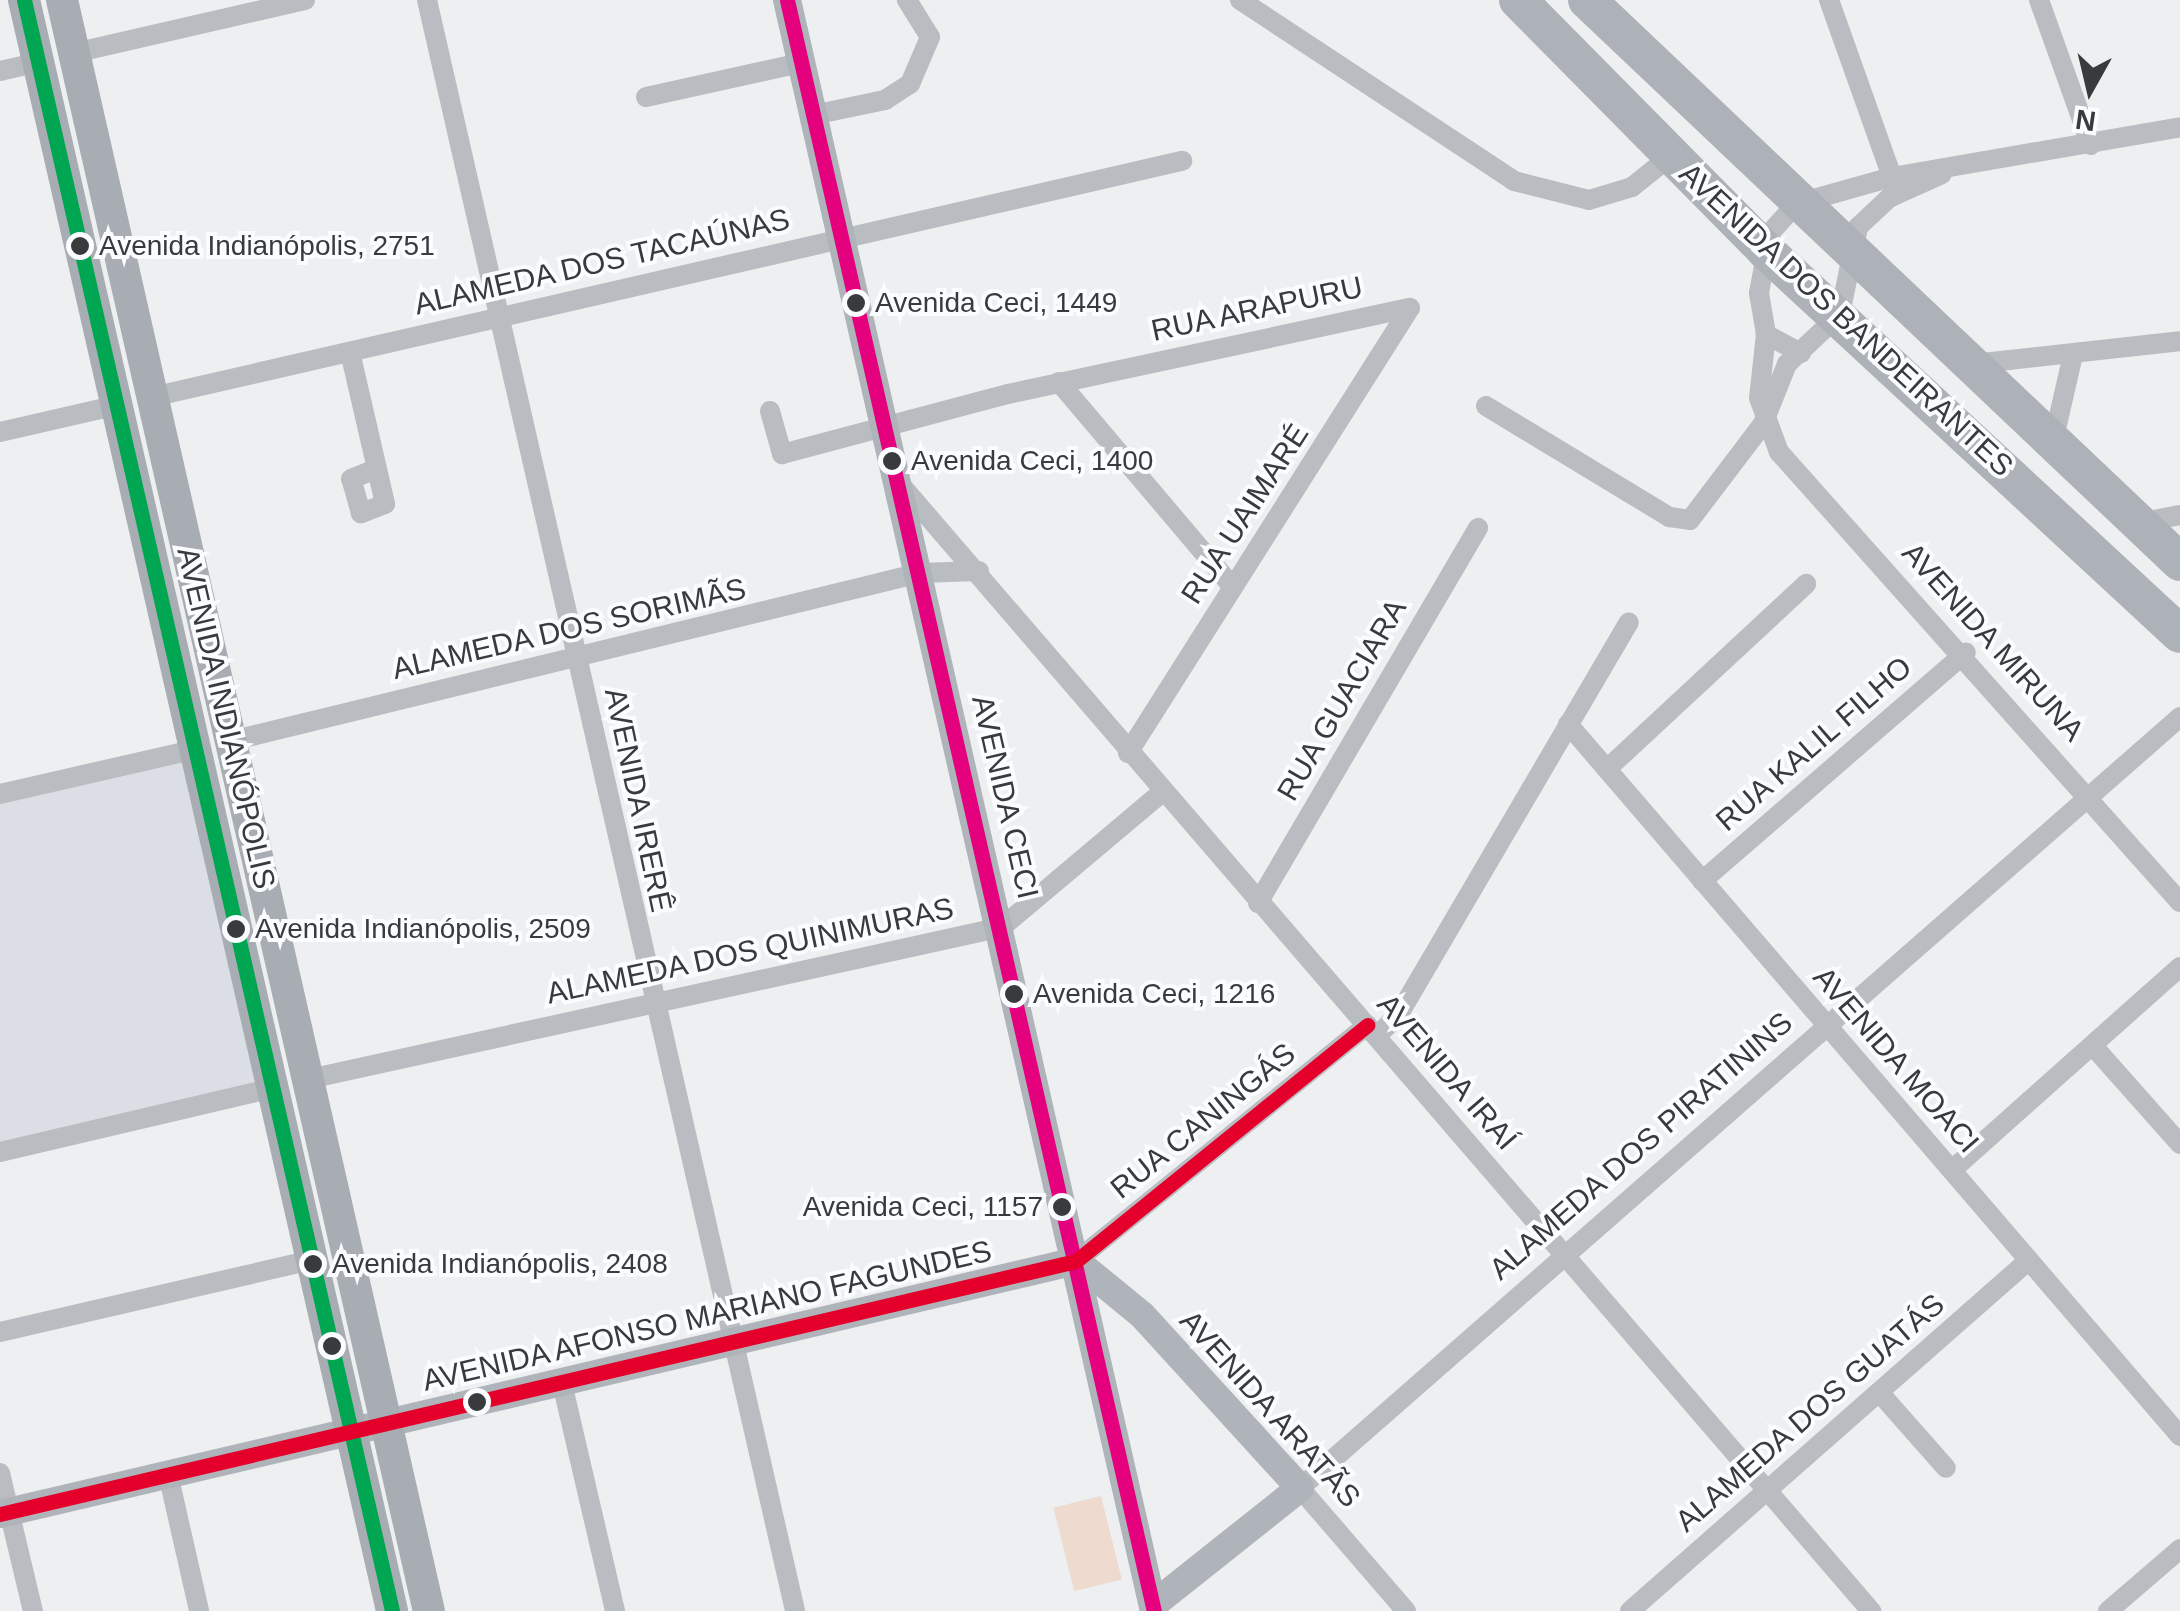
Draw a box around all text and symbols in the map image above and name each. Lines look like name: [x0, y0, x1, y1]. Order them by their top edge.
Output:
north arrow: [2040, 40, 2140, 140]
text: N: [2074, 103, 2098, 137]
street label: AVENIDA DOS BANDEIRANTES: [1671, 155, 2021, 485]
street label: ALAMEDA DOS TACAÚNAS: [410, 201, 794, 323]
place label: Avenida Indianópolis, 2751: [99, 229, 435, 263]
marker: Avenida Indianópolis, 2751: [70, 236, 90, 256]
street label: RUA ARAPURU: [1146, 269, 1368, 349]
place label: Avenida Ceci, 1449: [875, 286, 1117, 320]
marker: Avenida Ceci, 1449: [846, 293, 866, 313]
street label: RUA UAIMARÉ: [1173, 417, 1317, 611]
place label: Avenida Ceci, 1400: [911, 444, 1153, 478]
marker: Avenida Ceci, 1400: [882, 451, 902, 471]
street label: AVENIDA MIRUNA: [1894, 535, 2092, 749]
street label: AVENIDA INDIANÓPOLIS: [169, 543, 283, 893]
street label: ALAMEDA DOS SORIMÃS: [388, 571, 750, 687]
street label: RUA GUACIARA: [1269, 592, 1415, 808]
street label: RUA KALIL FILHO: [1708, 648, 1920, 840]
street label: AVENIDA IRERÊ: [597, 684, 679, 916]
street label: AVENIDA CECI: [964, 691, 1046, 903]
street label: ALAMEDA DOS QUINIMURAS: [542, 890, 958, 1012]
place label: Avenida Indianópolis, 2509: [255, 912, 591, 946]
marker: Avenida Indianópolis, 2509: [226, 919, 246, 939]
street label: AVENIDA MOACI: [1805, 959, 1987, 1161]
place label: Avenida Ceci, 1216: [1033, 977, 1275, 1011]
marker: Avenida Ceci, 1216: [1004, 984, 1024, 1004]
street label: AVENIDA IRAÍ: [1369, 986, 1525, 1158]
street label: ALAMEDA DOS PIRATININS: [1482, 1004, 1800, 1288]
street label: RUA CANINGÁS: [1103, 1035, 1303, 1207]
place label: Avenida Ceci, 1157: [803, 1190, 1043, 1224]
marker: Avenida Ceci, 1157: [1052, 1197, 1072, 1217]
street label: AVENIDA AFONSO MARIANO FAGUNDES: [417, 1233, 997, 1399]
place label: Avenida Indianópolis, 2408: [332, 1247, 668, 1281]
marker: Avenida Indianópolis, 2408: [303, 1254, 323, 1274]
street label: ALAMEDA DOS GUATÁS: [1668, 1286, 1952, 1540]
street label: AVENIDA ARATÃS: [1171, 1302, 1369, 1516]
unlabelled marker: [322, 1336, 342, 1356]
unlabelled marker: [467, 1392, 487, 1412]

